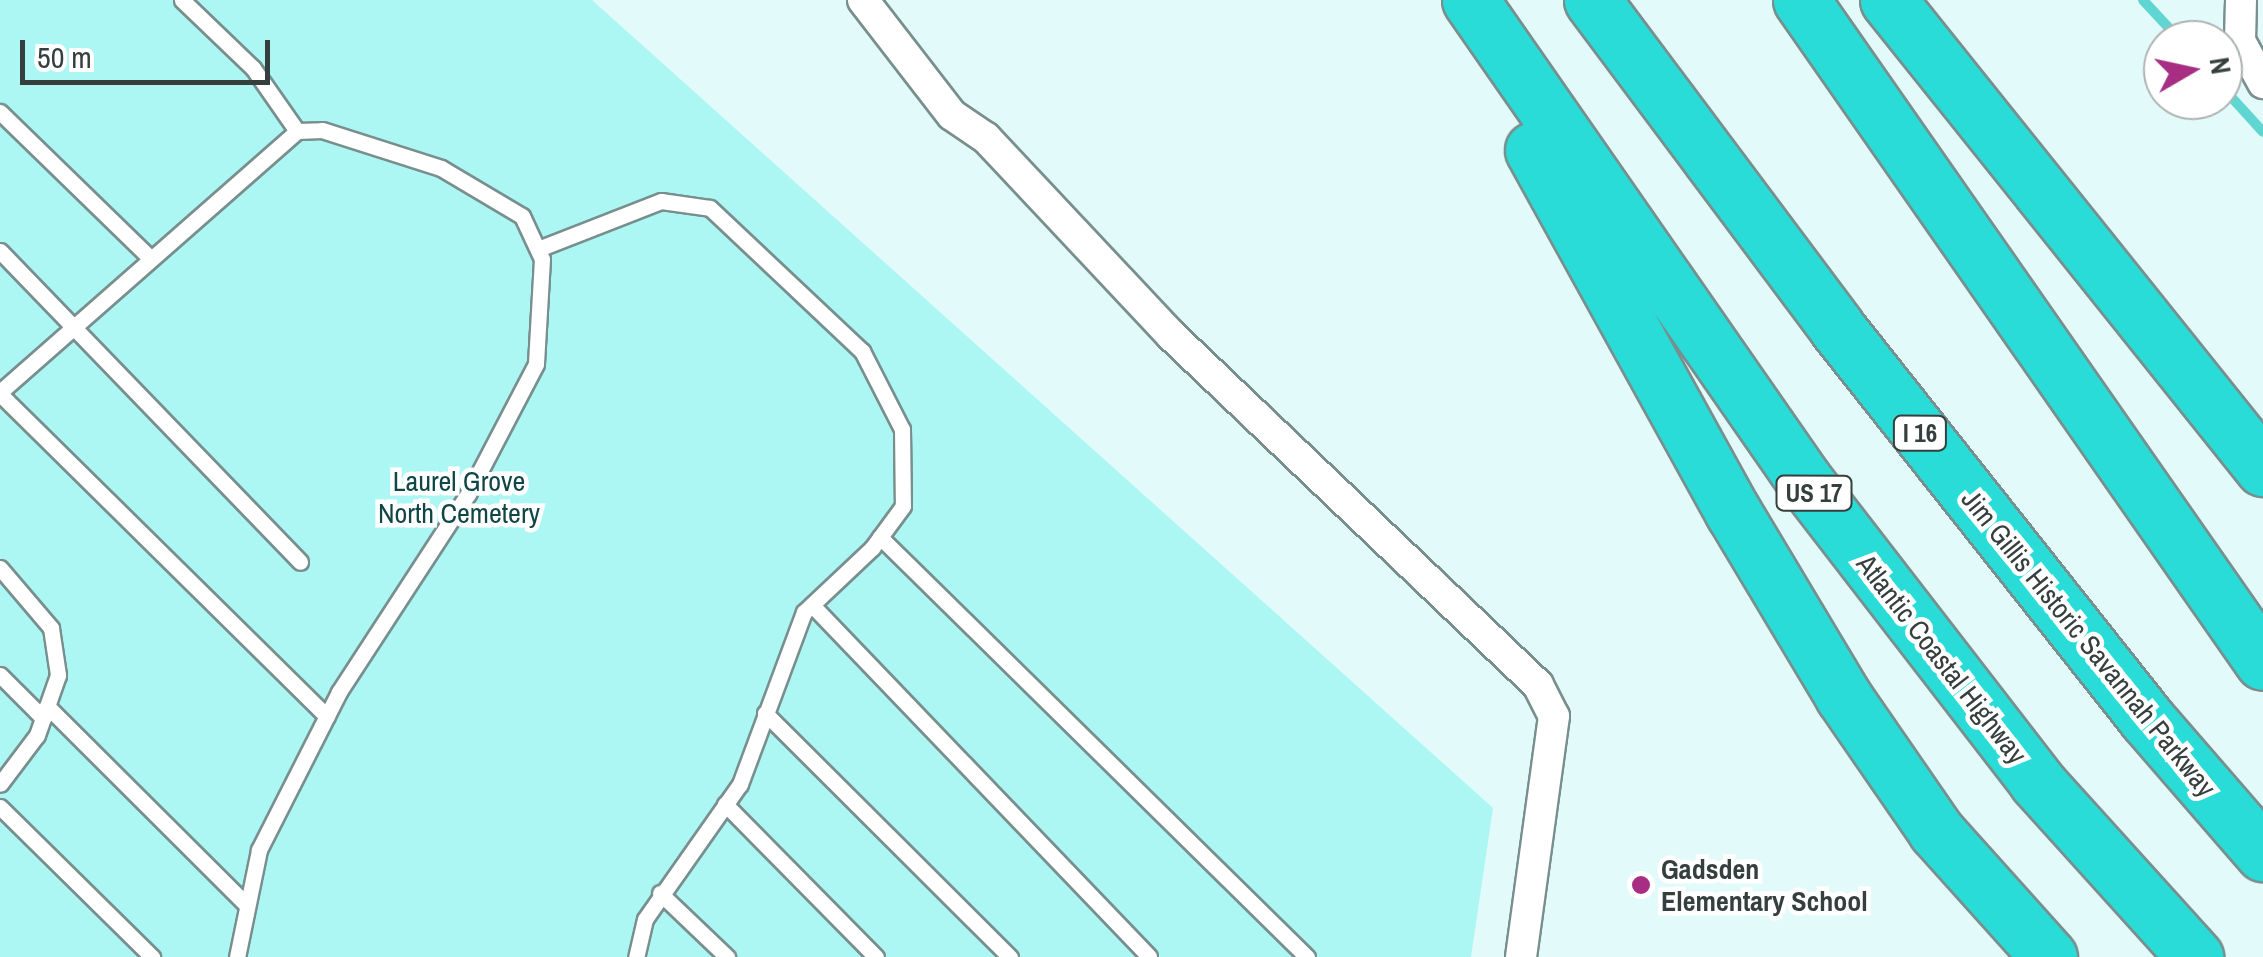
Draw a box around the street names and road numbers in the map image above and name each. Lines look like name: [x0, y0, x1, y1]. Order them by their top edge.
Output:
road number: I 16: [1892, 413, 1948, 453]
road number: US 17: [1774, 473, 1854, 513]
street label: Jim Gillis Historic Savannah Parkway: [1955, 483, 2223, 803]
street label: Atlantic Coastal Highway: [1850, 548, 2034, 770]

